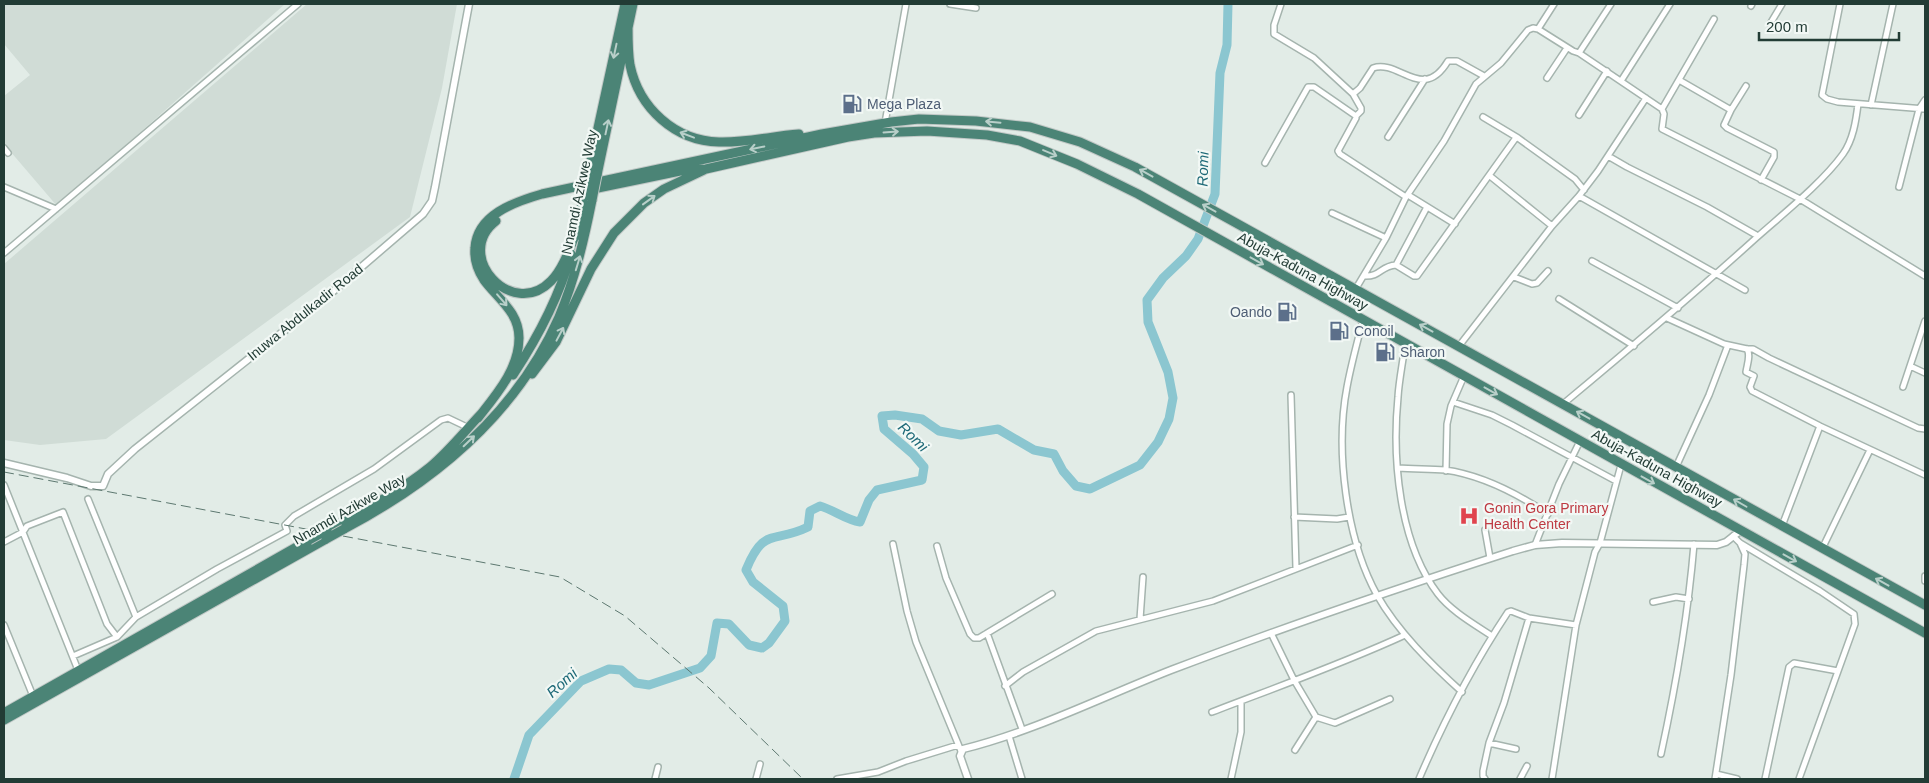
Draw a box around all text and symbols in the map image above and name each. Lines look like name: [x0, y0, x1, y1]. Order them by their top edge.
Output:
scale bar: [1759, 10, 1899, 42]
text: 200 m: [1766, 18, 1808, 35]
one-way arrow: [609, 43, 619, 59]
fuel station icon: Mega Plaza: [841, 93, 863, 115]
place label: Mega Plaza: [867, 96, 941, 112]
one-way arrow: [985, 117, 1001, 127]
one-way arrow: [603, 120, 613, 136]
one-way arrow: [883, 127, 899, 136]
street label: Nnamdi Azikwe Way: [558, 128, 600, 256]
one-way arrow: [680, 130, 695, 139]
one-way arrow: [749, 144, 765, 153]
one-way arrow: [1042, 149, 1057, 158]
water label: Romi: [1193, 151, 1212, 187]
one-way arrow: [1139, 168, 1154, 178]
one-way arrow: [642, 195, 656, 205]
one-way arrow: [1202, 203, 1217, 213]
street label: Abuja-Kaduna Highway: [1235, 229, 1371, 313]
one-way arrow: [573, 255, 583, 271]
one-way arrow: [1250, 257, 1264, 267]
street label: Inuwa Abdulkadir Road: [244, 260, 366, 364]
one-way arrow: [496, 293, 508, 306]
fuel station icon: Oando: [1276, 301, 1298, 323]
place label: Oando: [1230, 304, 1272, 320]
fuel station icon: Conoil: [1328, 320, 1350, 342]
place label: Conoil: [1354, 323, 1394, 339]
one-way arrow: [1419, 323, 1433, 333]
one-way arrow: [556, 327, 566, 341]
fuel station icon: Sharon: [1374, 341, 1396, 363]
place label: Sharon: [1400, 344, 1445, 360]
one-way arrow: [1483, 387, 1498, 396]
one-way arrow: [1577, 410, 1591, 420]
water label: Romi: [895, 418, 932, 455]
street label: Abuja-Kaduna Highway: [1589, 426, 1725, 510]
one-way arrow: [463, 435, 475, 447]
street label: Nnamdi Azikwe Way: [290, 470, 408, 548]
one-way arrow: [1640, 475, 1654, 485]
one-way arrow: [1733, 498, 1748, 508]
place label: Gonin Gora Primary Health Center: [1484, 500, 1608, 532]
hospital icon: Gonin Gora Primary Health Center: [1458, 505, 1480, 527]
one-way arrow: [1783, 553, 1798, 563]
one-way arrow: [1875, 577, 1890, 587]
water label: Romi: [543, 664, 581, 701]

